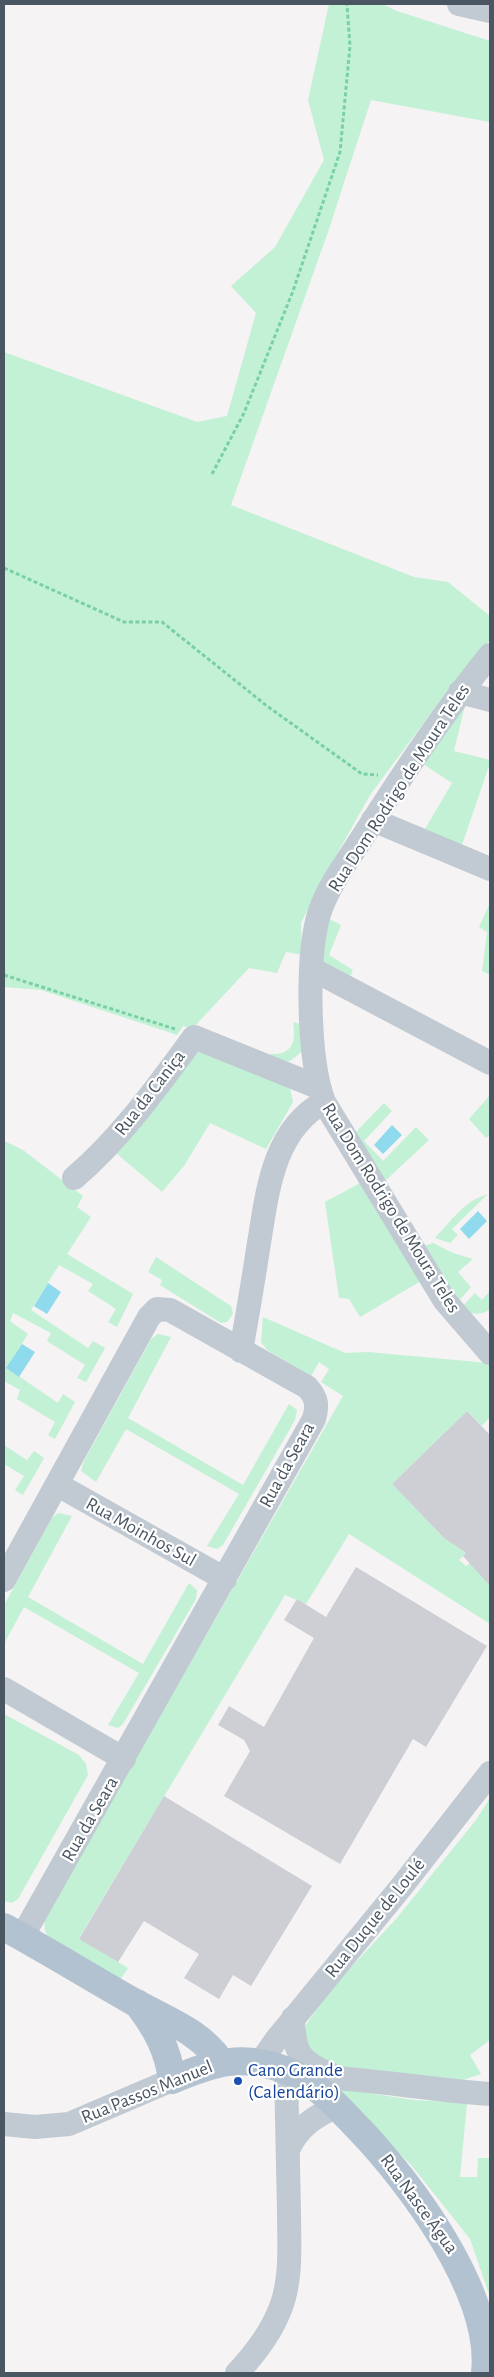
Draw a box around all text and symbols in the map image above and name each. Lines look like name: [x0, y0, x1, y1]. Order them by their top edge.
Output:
street label: Rua Dom Rodrigo de Moura Teles: [323, 680, 475, 896]
street label: Rua da Caniça: [110, 1046, 190, 1140]
street label: Rua Dom Rodrigo de Moura Teles: [317, 1099, 465, 1317]
street label: Rua da Seara: [254, 1418, 320, 1512]
street label: Rua Moinhos Sul: [82, 1492, 200, 1572]
street label: Rua da Seara: [57, 1773, 123, 1865]
street label: Rua Duque de Loulé: [320, 1854, 430, 1982]
street label: Rua Passos Manuel: [78, 2055, 216, 2129]
place label: Cano Grande (Calendário): [248, 2059, 343, 2103]
marker: Cano Grande (Calendário): [232, 2075, 244, 2087]
street label: Rua Nasce Água: [375, 2150, 463, 2258]

